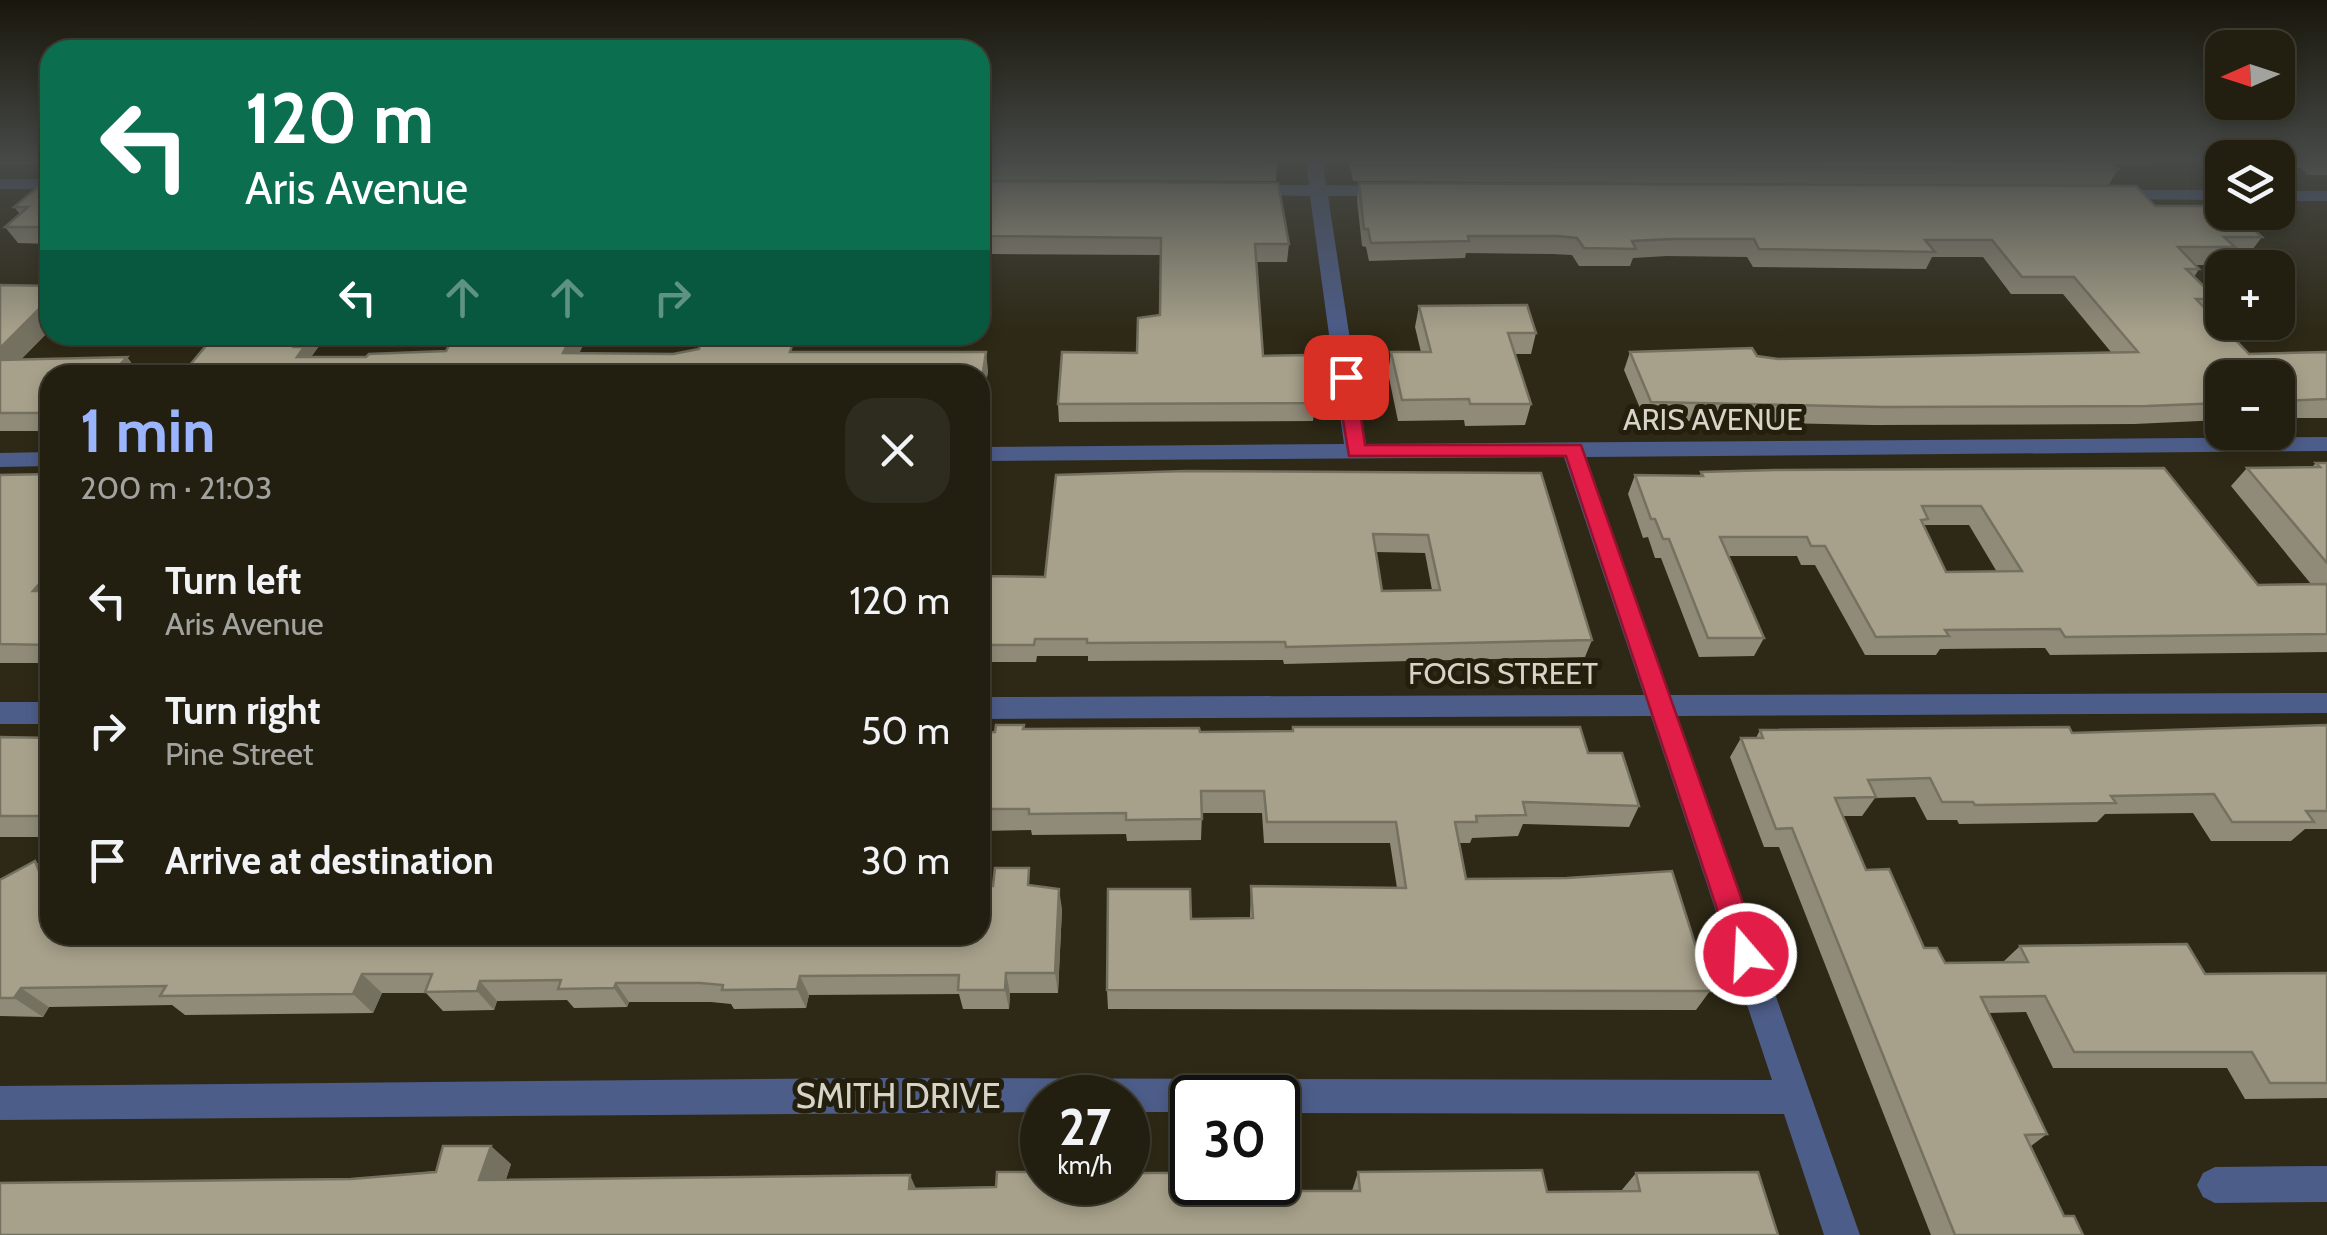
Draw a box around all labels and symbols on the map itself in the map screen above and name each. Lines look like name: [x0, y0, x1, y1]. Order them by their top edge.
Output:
north arrow: [2205, 30, 2295, 120]
pin: [1304, 335, 1389, 420]
street label: ARIS AVENUE: [1623, 401, 1803, 438]
street label: FOCIS STREET: [1408, 655, 1598, 692]
position arrow: [1694, 902, 1798, 1006]
street label: SMITH DRIVE: [795, 1074, 1001, 1117]
speed limit sign: 30: [1170, 1075, 1300, 1205]

